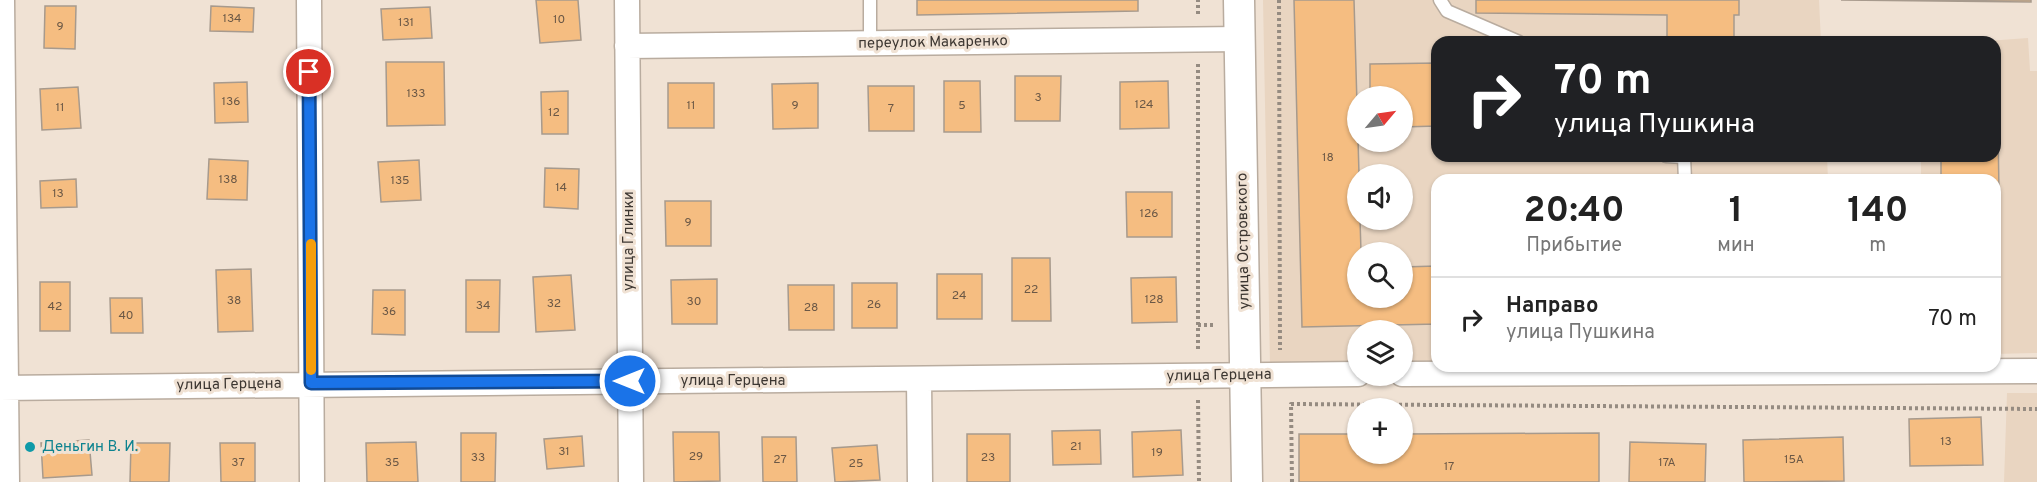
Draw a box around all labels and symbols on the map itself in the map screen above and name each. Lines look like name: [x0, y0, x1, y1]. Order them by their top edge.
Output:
house number: 134: [222, 11, 242, 27]
house number: 10: [553, 12, 565, 28]
house number: 131: [398, 15, 414, 31]
house number: 9: [56, 19, 64, 35]
street label: переулок Макаренко: [858, 32, 1008, 54]
pin: [283, 46, 334, 97]
house number: 133: [407, 86, 425, 102]
north arrow: [1347, 86, 1413, 152]
house number: 3: [1034, 90, 1042, 106]
house number: 136: [222, 94, 240, 110]
house number: 124: [1134, 97, 1154, 113]
house number: 11: [687, 98, 695, 114]
house number: 9: [791, 98, 799, 114]
house number: 5: [958, 98, 966, 114]
house number: 11: [56, 100, 64, 116]
house number: 7: [888, 101, 894, 117]
house number: 12: [548, 105, 560, 121]
house number: 18: [1322, 150, 1334, 166]
house number: 138: [218, 172, 238, 188]
street label: улица Островского: [1233, 172, 1255, 310]
house number: 135: [390, 173, 410, 189]
house number: 14: [555, 180, 567, 196]
house number: 13: [52, 186, 64, 202]
street label: улица Глинки: [620, 191, 639, 291]
house number: 126: [1140, 206, 1158, 222]
house number: 9: [684, 215, 692, 231]
house number: 22: [1024, 282, 1038, 298]
house number: 24: [952, 288, 966, 304]
house number: 128: [1144, 292, 1164, 308]
house number: 38: [227, 293, 241, 309]
house number: 30: [687, 294, 701, 310]
house number: 32: [547, 296, 561, 312]
house number: 26: [867, 297, 881, 313]
house number: 34: [476, 298, 490, 314]
house number: 42: [48, 299, 62, 315]
house number: 28: [804, 300, 818, 316]
house number: 36: [382, 304, 396, 320]
house number: 40: [118, 308, 134, 324]
position arrow: [598, 349, 662, 413]
street label: улица Герцена: [1166, 366, 1272, 386]
street label: улица Герцена: [681, 372, 785, 391]
street label: улица Герцена: [176, 375, 282, 395]
house number: 13: [1940, 434, 1952, 450]
place label: Деньгин В. И.: [42, 438, 138, 457]
house number: 21: [1070, 439, 1082, 455]
marker: Деньгин В. И.: [23, 440, 37, 454]
house number: 31: [558, 444, 570, 460]
house number: 19: [1151, 445, 1163, 461]
house number: 29: [689, 449, 703, 465]
house number: 33: [471, 450, 485, 466]
house number: 23: [981, 450, 995, 466]
house number: 27: [773, 452, 787, 468]
house number: 15А: [1784, 452, 1804, 468]
house number: 37: [231, 455, 245, 471]
house number: 35: [385, 455, 399, 471]
house number: 17А: [1658, 455, 1676, 471]
house number: 25: [849, 456, 863, 472]
house number: 17: [1444, 459, 1454, 475]

